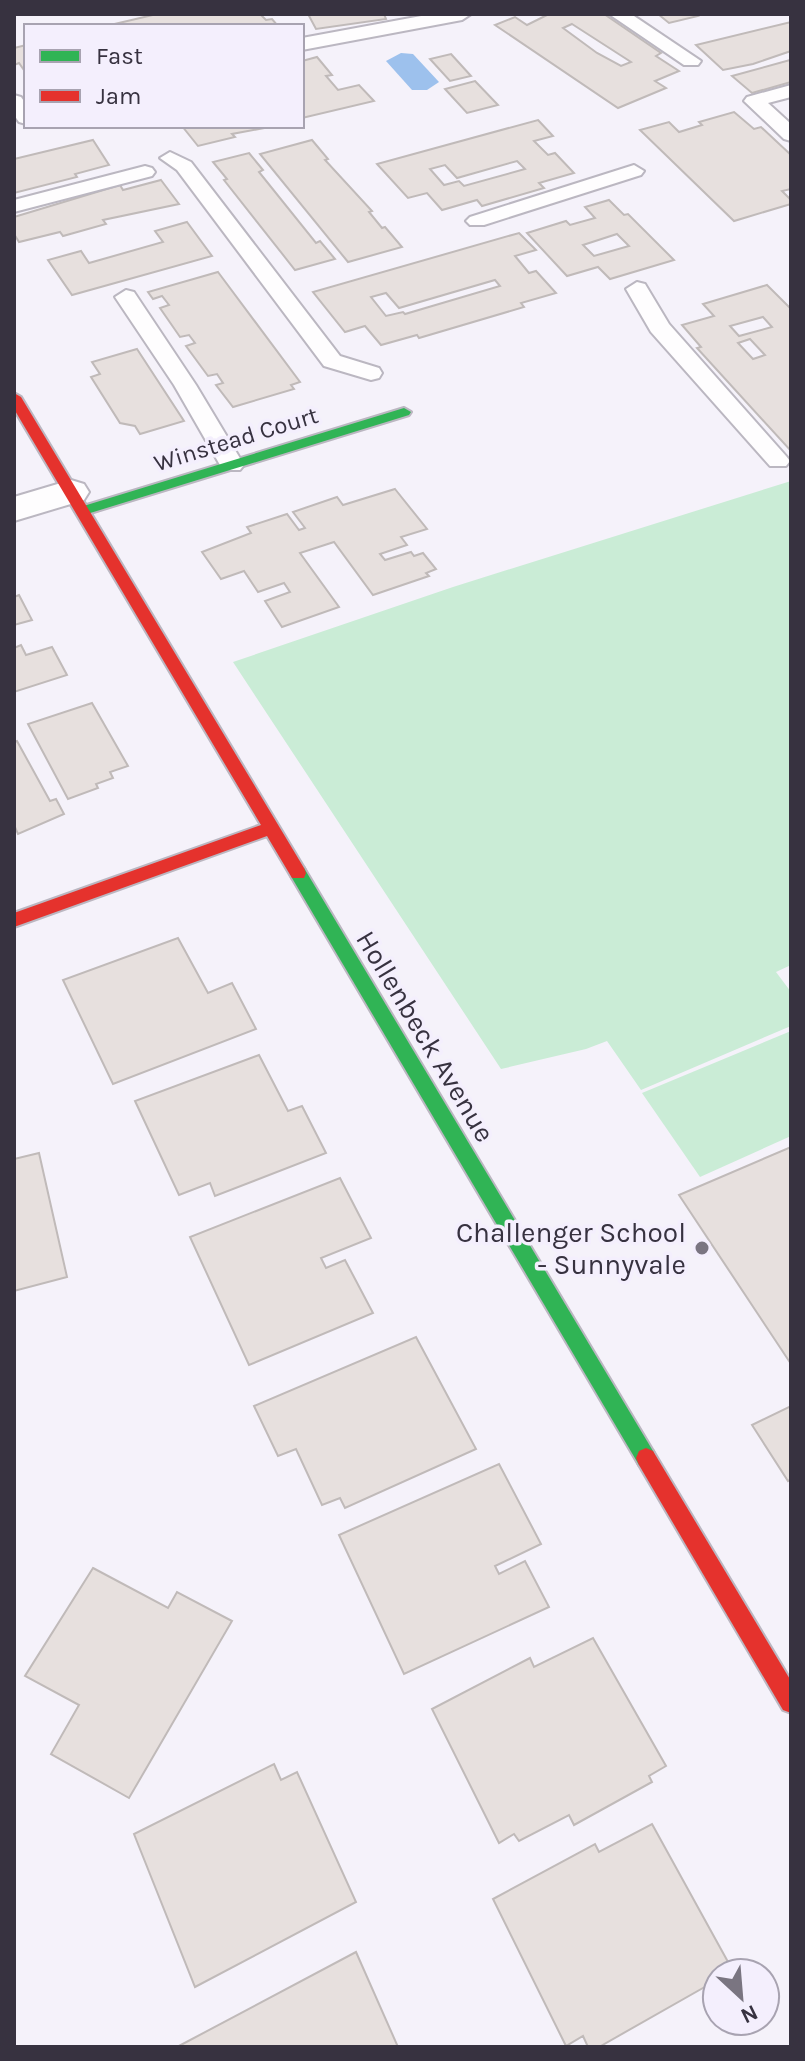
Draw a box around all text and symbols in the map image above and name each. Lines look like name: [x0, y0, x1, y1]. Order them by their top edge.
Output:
legend: [24, 24, 304, 128]
text: Fast: [96, 42, 143, 70]
text: Jam: [96, 82, 141, 110]
street label: Winstead Court: [151, 401, 321, 477]
street label: Hollenbeck Avenue: [349, 924, 502, 1148]
place label: Challenger School - Sunnyvale: [456, 1216, 686, 1281]
marker: Challenger School - Sunnyvale: [693, 1239, 711, 1257]
north arrow: [701, 1957, 781, 2037]
text: N: [737, 1999, 762, 2029]

